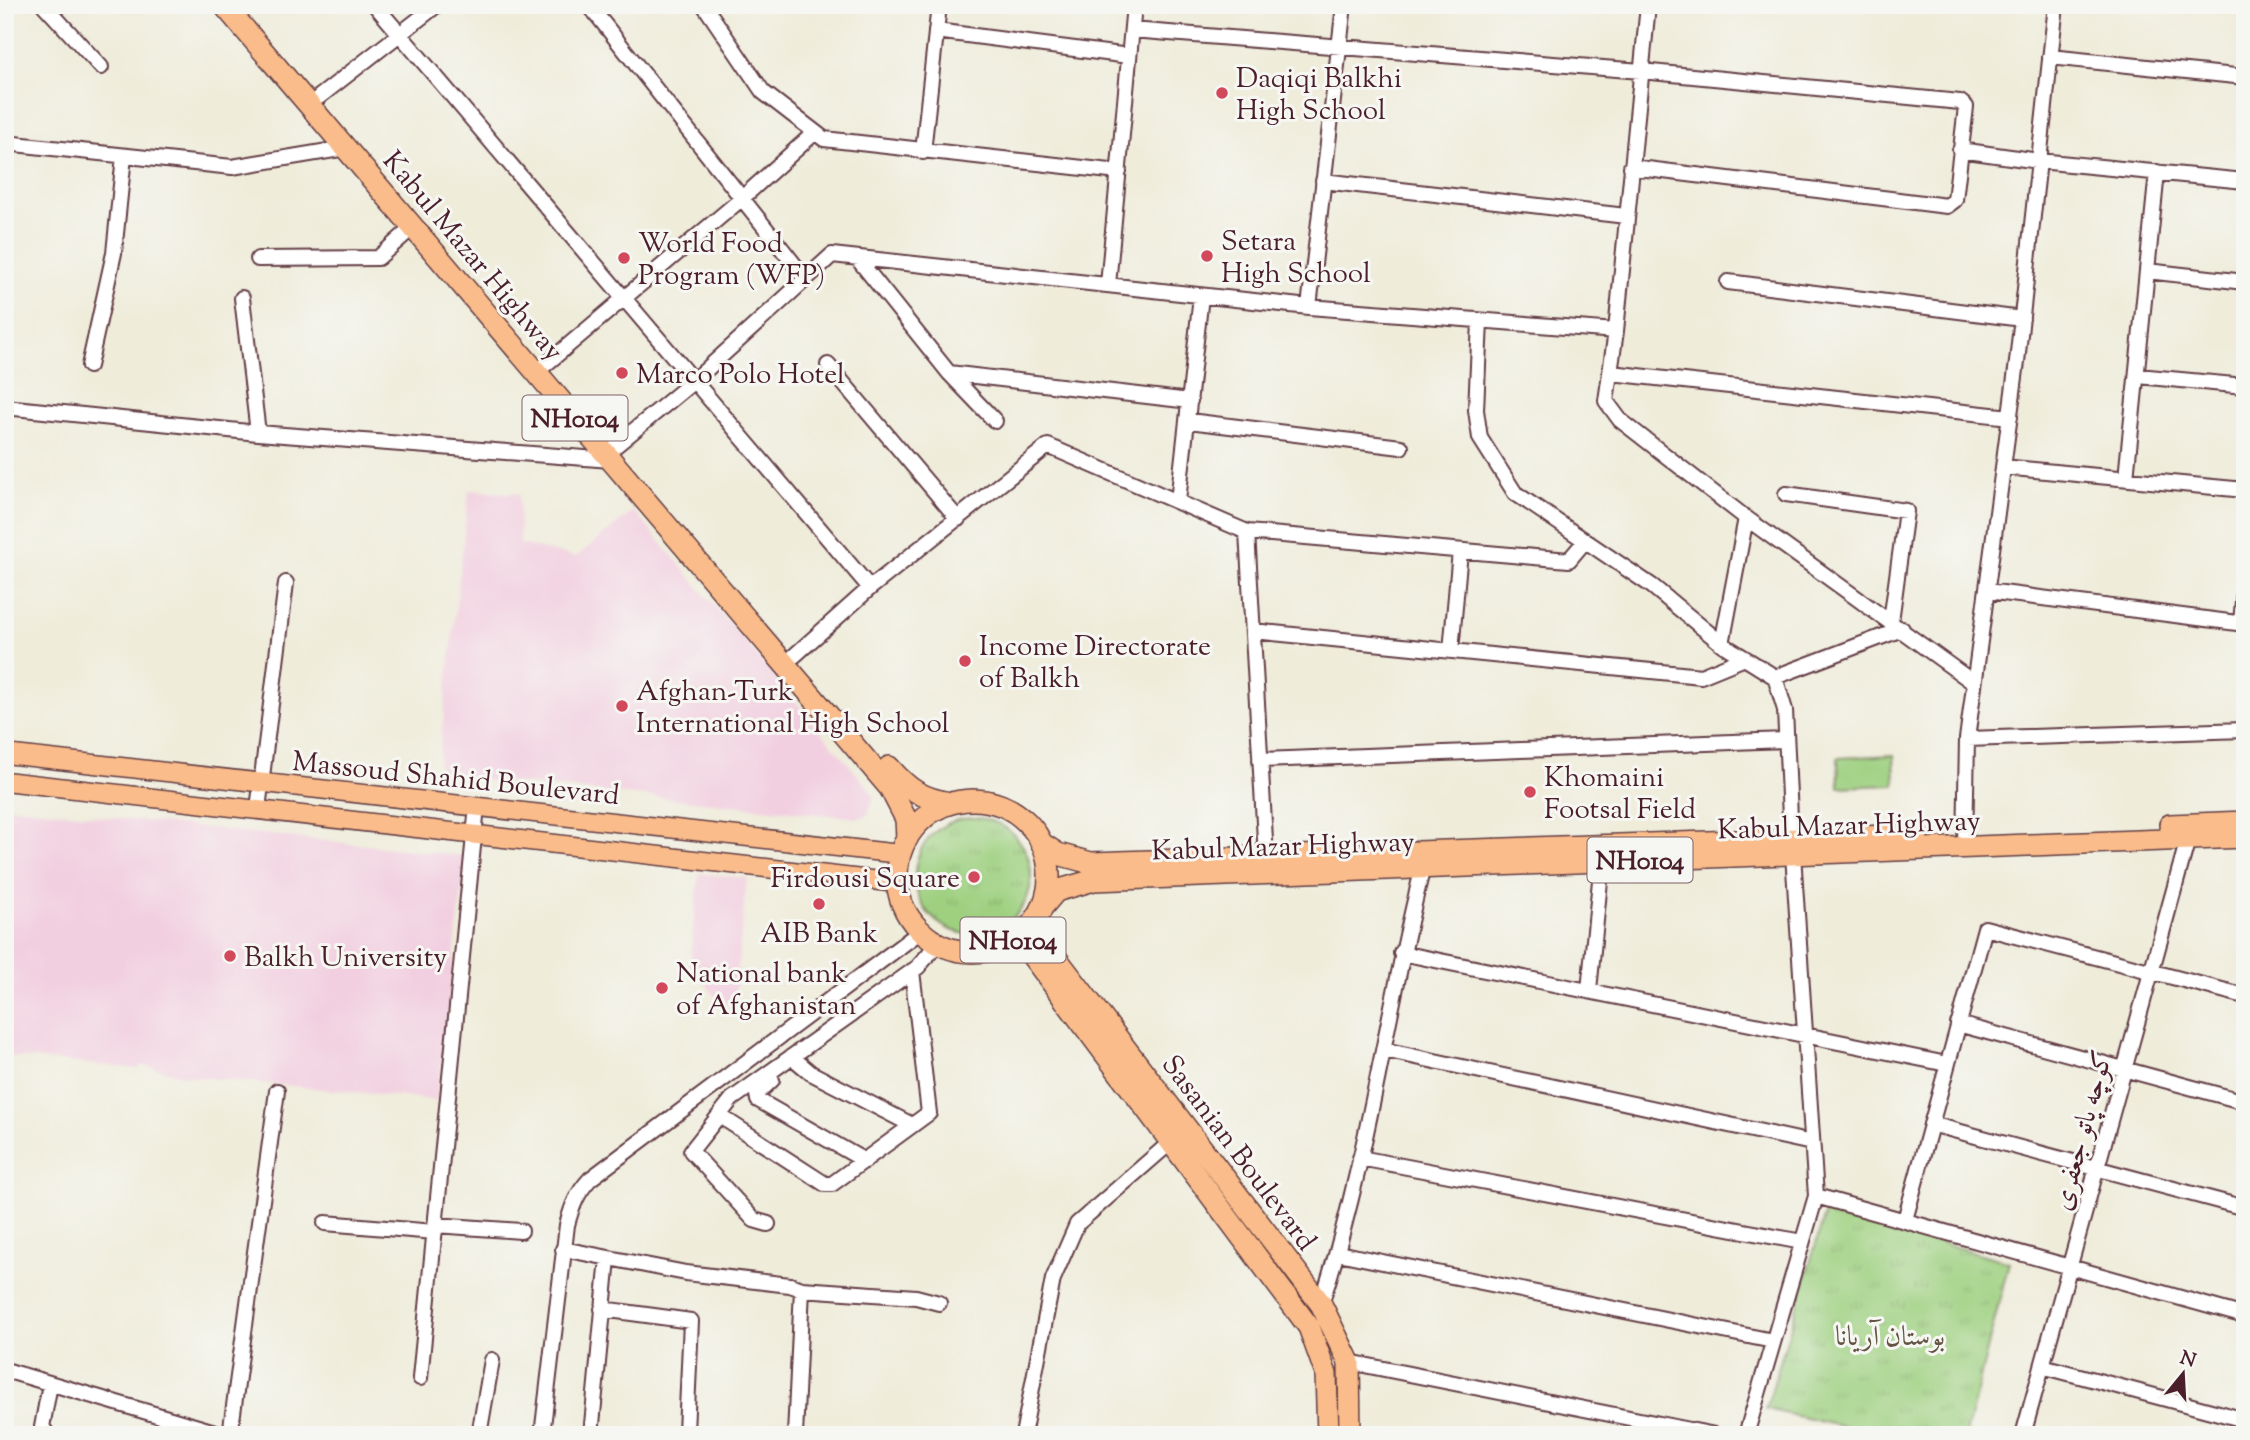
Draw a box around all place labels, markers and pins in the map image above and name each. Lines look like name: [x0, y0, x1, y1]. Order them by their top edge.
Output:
place label: Daqiqi Balkhi High School: [1236, 60, 1402, 132]
marker: Daqiqi Balkhi High School: [1214, 85, 1230, 101]
place label: Setara High School: [1221, 223, 1371, 295]
place label: World Food Program (WFP): [638, 225, 825, 297]
marker: Setara High School: [1199, 248, 1215, 264]
marker: World Food Program (WFP): [616, 250, 632, 266]
place label: Marco Polo Hotel: [636, 356, 845, 396]
marker: Marco Polo Hotel: [614, 365, 630, 381]
place label: Income Directorate of Balkh: [979, 628, 1211, 700]
marker: Income Directorate of Balkh: [957, 653, 973, 669]
place label: Afghan-Turk International High School: [636, 673, 950, 745]
marker: Afghan-Turk International High School: [614, 698, 630, 714]
place label: Khomaini Footsal Field: [1544, 759, 1696, 831]
marker: Khomaini Footsal Field: [1522, 784, 1538, 800]
place label: Firdousi Square: [770, 860, 960, 900]
marker: Firdousi Square: [966, 869, 982, 885]
marker: AIB Bank: [811, 896, 827, 912]
place label: AIB Bank: [760, 915, 878, 955]
place label: Balkh University: [244, 939, 447, 979]
marker: Balkh University: [222, 948, 238, 964]
place label: National bank of Afghanistan: [676, 955, 856, 1027]
marker: National bank of Afghanistan: [654, 980, 670, 996]

